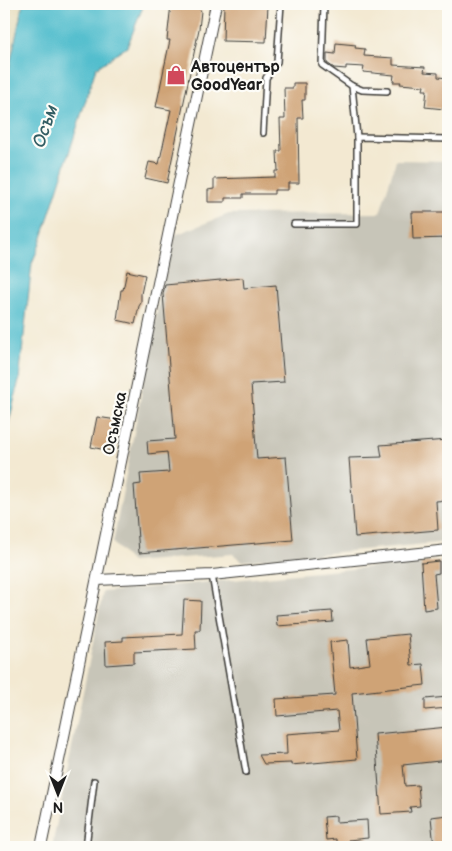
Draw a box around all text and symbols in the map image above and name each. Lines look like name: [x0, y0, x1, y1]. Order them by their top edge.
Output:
place label: Автоцентър GoodYear: [190, 58, 280, 95]
shop icon: Автоцентър GoodYear: [165, 64, 187, 86]
water label: Осъм: [28, 102, 63, 150]
street label: Осъмска: [99, 389, 132, 457]
north arrow: [32, 768, 82, 818]
text: N: [53, 798, 63, 815]

